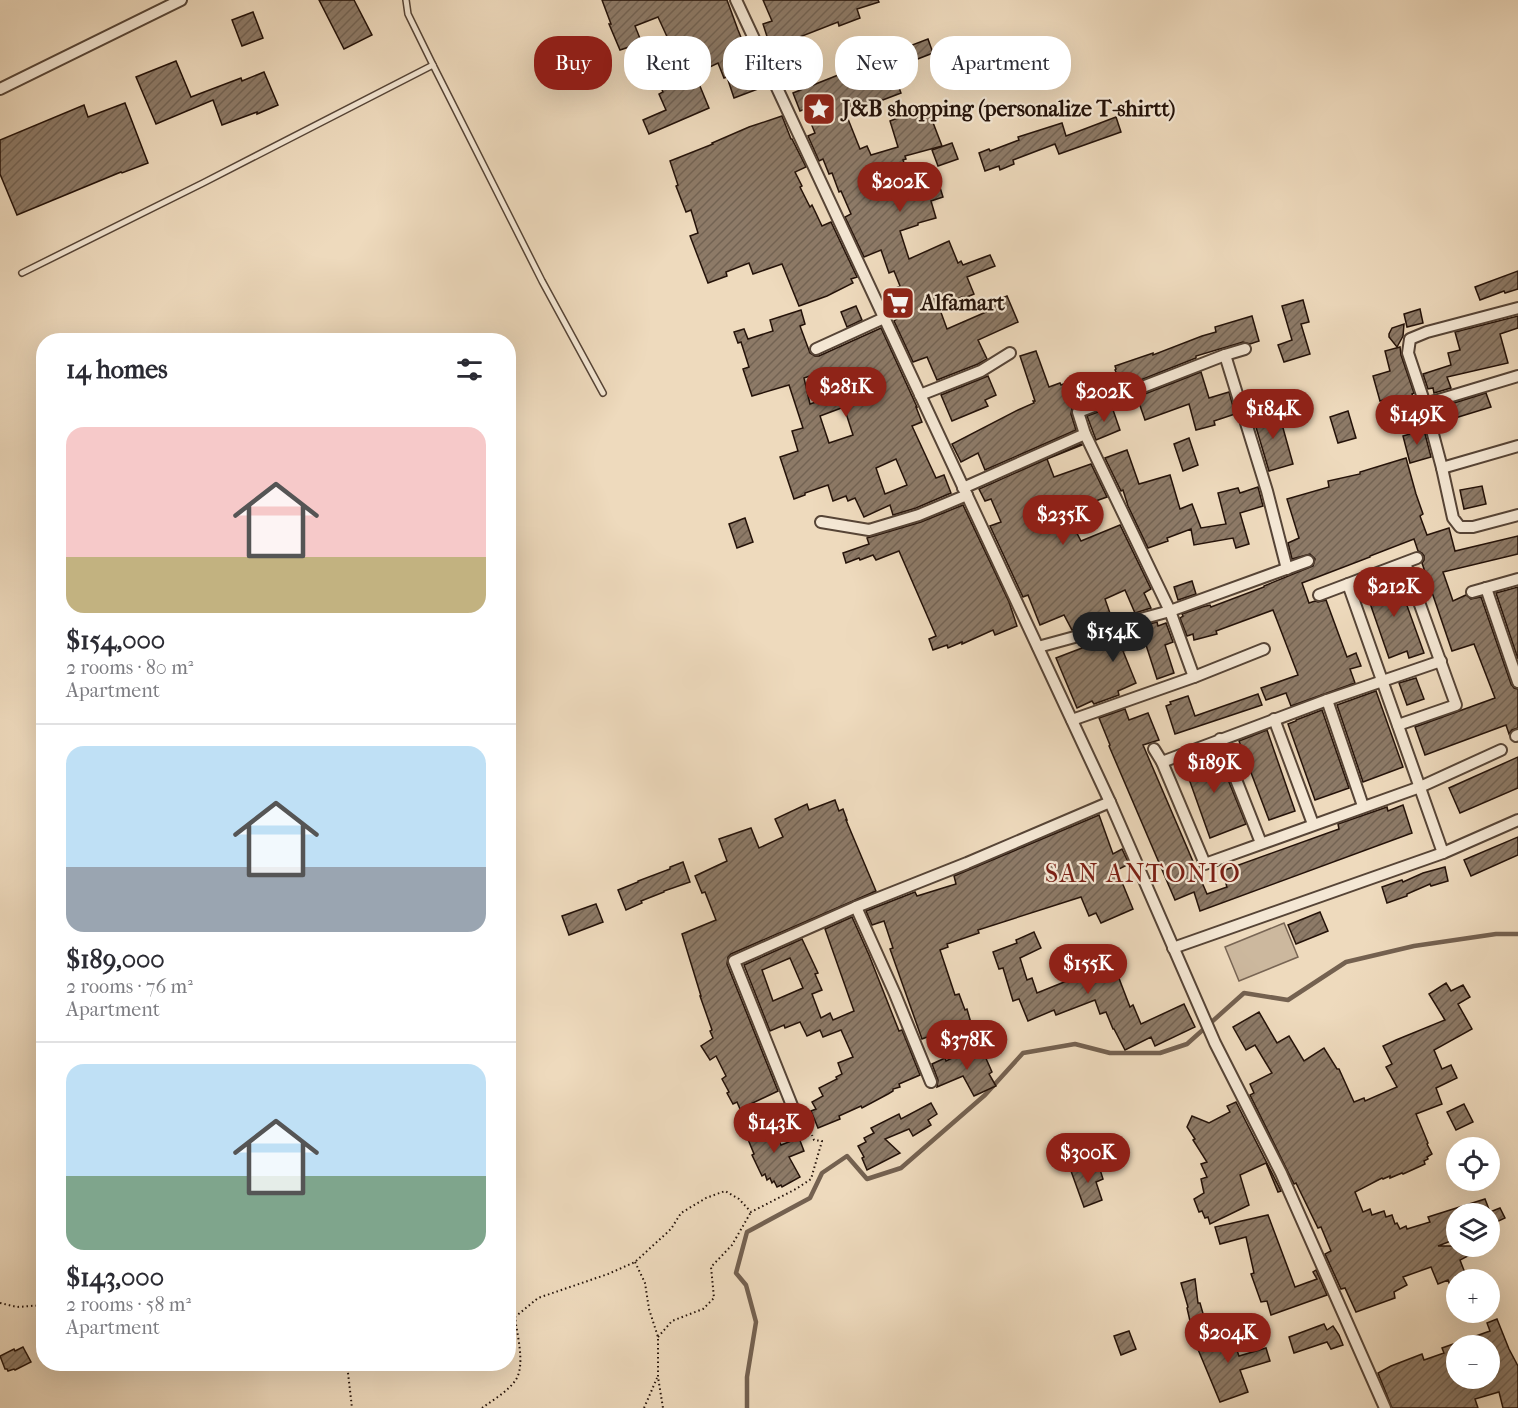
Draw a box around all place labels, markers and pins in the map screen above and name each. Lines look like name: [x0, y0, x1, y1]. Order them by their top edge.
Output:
place icon: J&B shopping (personalize T-shirtt): [801, 91, 837, 127]
place label: J&B shopping (personalize T-shirtt): [840, 96, 1175, 122]
pin: $202K: [858, 162, 942, 213]
supermarket icon: Alfamart: [880, 285, 916, 321]
place label: Alfamart: [919, 290, 1006, 316]
pin: $281K: [804, 367, 888, 418]
pin: $202K: [1062, 372, 1146, 423]
pin: $184K: [1231, 389, 1315, 440]
pin: $149K: [1375, 395, 1459, 446]
pin: $235K: [1021, 495, 1105, 546]
pin: $212K: [1352, 567, 1436, 618]
pin: $154K: [1071, 612, 1155, 663]
pin: $189K: [1172, 743, 1256, 794]
pin: $155K: [1046, 944, 1130, 995]
pin: $378K: [925, 1020, 1009, 1071]
pin: $143K: [732, 1103, 816, 1154]
pin: $300K: [1046, 1133, 1130, 1184]
pin: $204K: [1186, 1313, 1270, 1364]

